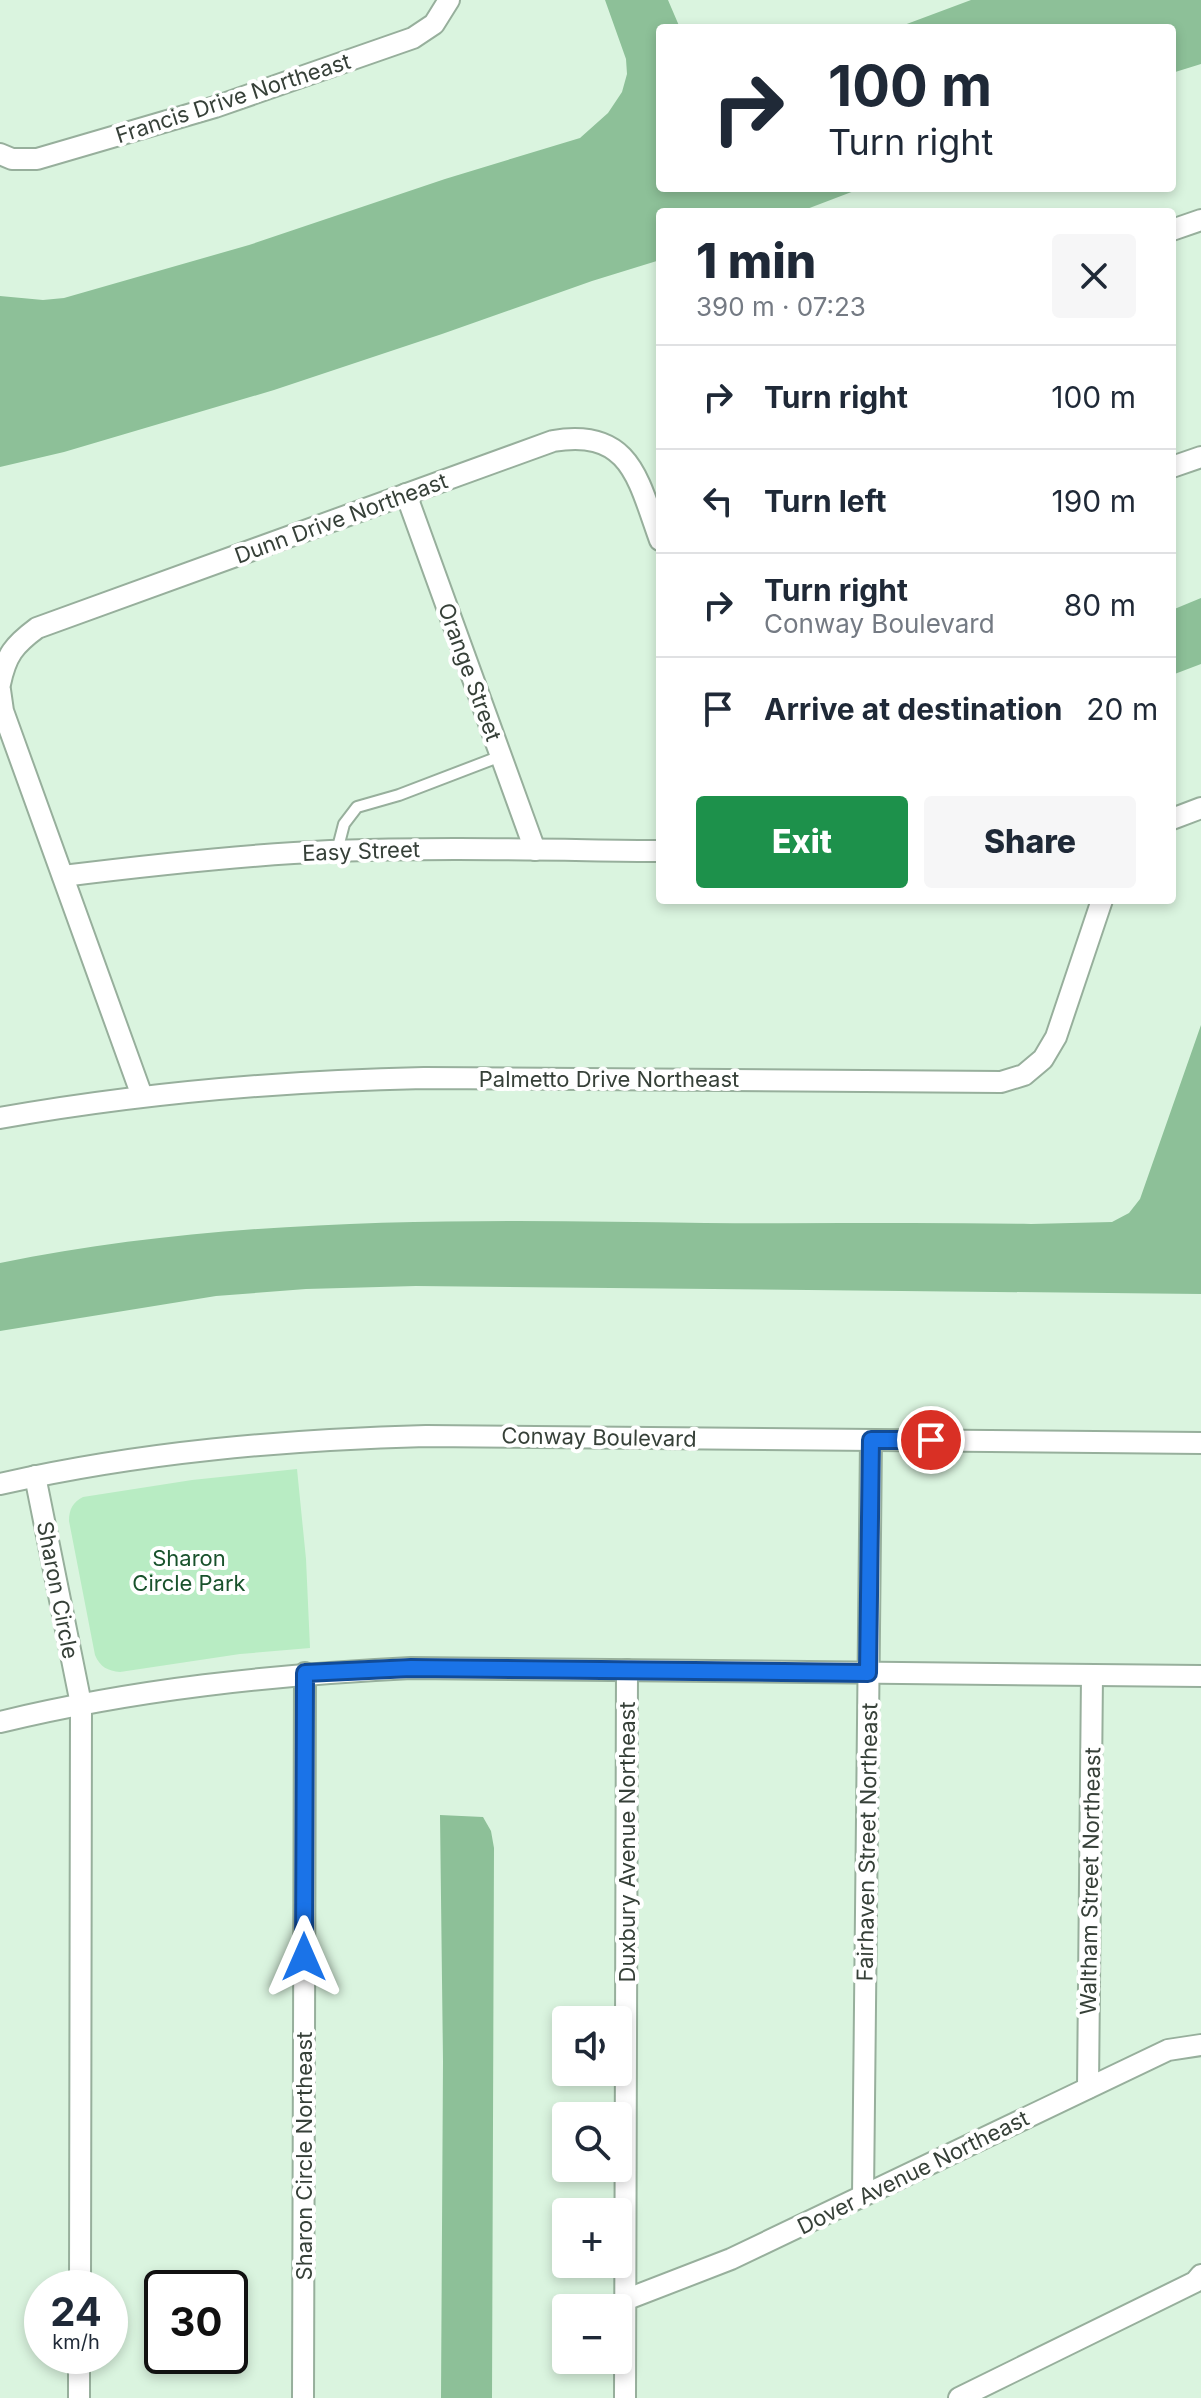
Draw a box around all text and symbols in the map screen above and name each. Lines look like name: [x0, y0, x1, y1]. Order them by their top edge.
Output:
street label: Francis Drive Northeast: [112, 48, 354, 148]
text: 100 m: [828, 52, 992, 120]
icon: right: [696, 56, 800, 160]
text: Turn right: [828, 120, 993, 164]
text: 1 min: [696, 231, 816, 290]
button: close: [1052, 234, 1136, 318]
text: 390 m · 07:23: [696, 291, 866, 322]
icon: right: [696, 375, 740, 419]
text: Turn right: [764, 379, 908, 415]
text: 100 m: [1051, 379, 1136, 415]
street label: Dunn Drive Northeast: [231, 467, 451, 569]
icon: left: [696, 479, 740, 523]
text: Turn left: [764, 483, 886, 519]
text: 190 m: [1052, 483, 1136, 519]
text: Turn right: [764, 572, 908, 608]
icon: right: [696, 583, 740, 627]
text: 80 m: [1064, 587, 1136, 623]
street label: Orange Street: [433, 599, 507, 745]
text: Conway Boulevard: [764, 608, 995, 639]
icon: arrive: [696, 687, 740, 731]
text: Arrive at destination: [764, 691, 1062, 727]
text: 20 m: [1086, 691, 1158, 727]
button: Exit: [696, 796, 908, 888]
button: Share: [924, 796, 1136, 888]
street label: Easy Street: [302, 836, 420, 866]
street label: Palmetto Drive Northeast: [479, 1066, 739, 1092]
pin: [897, 1406, 965, 1474]
icon: arrive: [909, 1418, 953, 1462]
street label: Conway Boulevard: [501, 1422, 697, 1452]
street label: Sharon Circle: [32, 1519, 84, 1661]
park label: Sharon Circle Park: [132, 1545, 246, 1596]
street label: Duxbury Avenue Northeast: [614, 1702, 640, 1982]
street label: Fairhaven Street Northeast: [852, 1702, 882, 1982]
street label: Waltham Street Northeast: [1075, 1747, 1105, 2015]
position arrow: [262, 1915, 346, 1999]
map controls: [552, 2006, 632, 2374]
button: sound: [552, 2006, 632, 2086]
street label: Sharon Circle Northeast: [291, 2032, 317, 2280]
button: search: [552, 2102, 632, 2182]
street label: Dover Avenue Northeast: [793, 2105, 1033, 2239]
button: +: [552, 2198, 632, 2278]
speed limit sign: 30: [144, 2270, 248, 2374]
text: 24: [50, 2287, 102, 2336]
button: −: [552, 2294, 632, 2374]
text: km/h: [52, 2330, 100, 2354]

